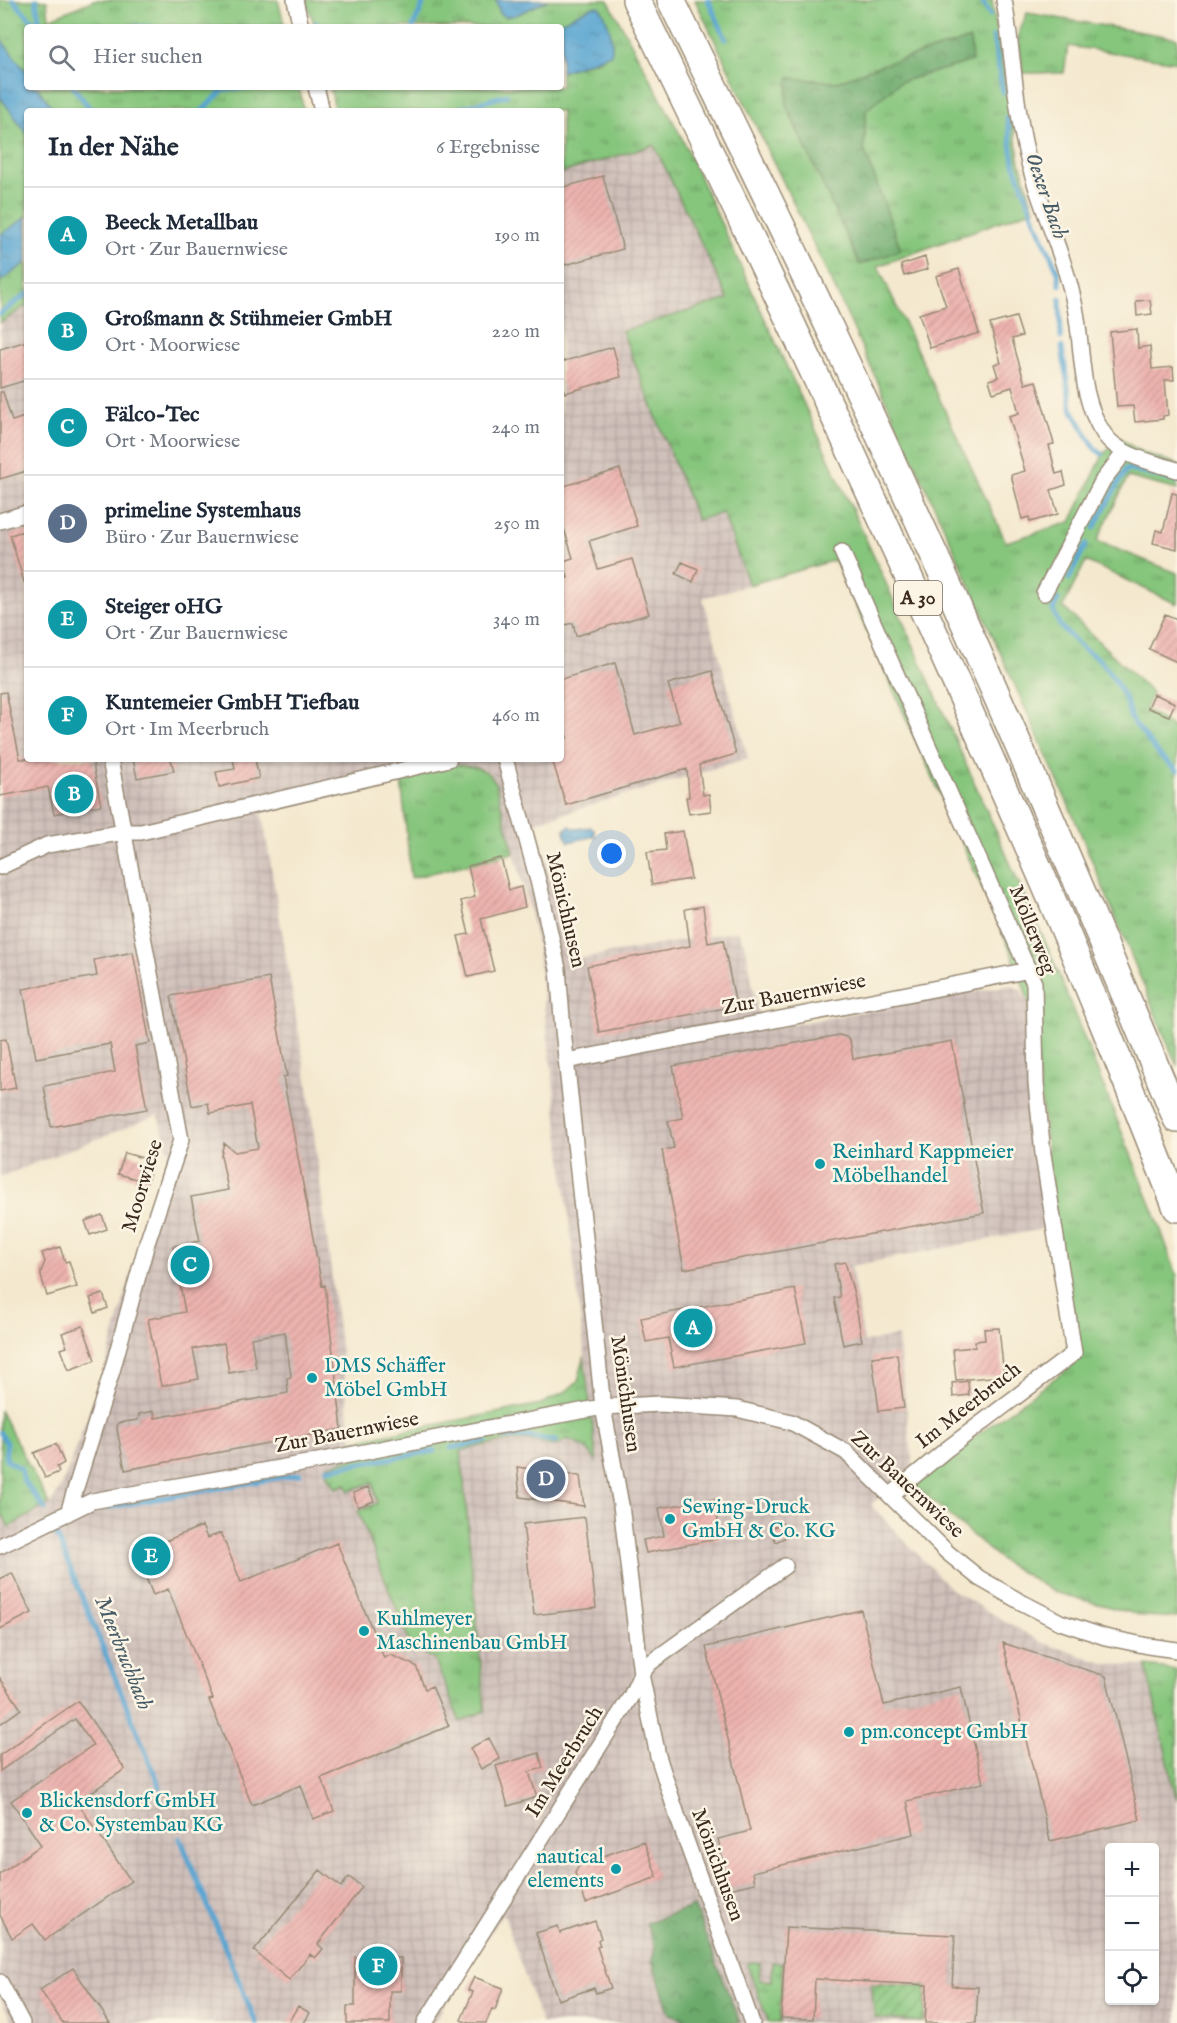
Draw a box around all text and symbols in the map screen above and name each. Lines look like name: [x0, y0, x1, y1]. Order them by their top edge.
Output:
search box: [24, 24, 564, 90]
icon: search: [45, 41, 78, 74]
text: Hier suchen: [93, 43, 203, 71]
text: In der Nähe: [48, 131, 179, 164]
text: 6 Ergebnisse: [436, 135, 540, 160]
water label: Oexer Bach: [1018, 149, 1074, 243]
text: Beeck Metallbau: [105, 209, 258, 237]
text: A: [61, 223, 74, 248]
text: 190 m: [494, 223, 540, 248]
text: Ort · Zur Bauernwiese: [105, 237, 288, 262]
text: Großmann & Stühmeier GmbH: [105, 305, 392, 333]
text: B: [61, 319, 74, 344]
text: 220 m: [492, 319, 540, 344]
text: Ort · Moorwiese: [105, 333, 240, 358]
text: Fälco-Tec: [105, 401, 199, 429]
text: C: [60, 415, 75, 440]
text: 240 m: [491, 415, 540, 440]
text: Ort · Moorwiese: [105, 429, 240, 454]
text: primeline Systemhaus: [105, 497, 301, 525]
text: D: [59, 511, 76, 536]
text: 250 m: [494, 511, 540, 536]
text: Büro · Zur Bauernwiese: [105, 525, 299, 550]
road number: A 30: [894, 581, 942, 615]
text: Steiger oHG: [105, 593, 222, 621]
text: E: [61, 607, 74, 632]
text: 340 m: [493, 607, 540, 632]
text: Ort · Zur Bauernwiese: [105, 621, 288, 646]
text: Kuntemeier GmbH Tiefbau: [105, 689, 359, 717]
text: F: [61, 703, 74, 728]
text: 460 m: [492, 703, 540, 728]
text: Ort · Im Meerbruch: [105, 717, 269, 742]
pin: B: [54, 772, 94, 816]
your location: [597, 839, 626, 868]
street label: Mönichhusen: [539, 850, 591, 970]
street label: Möllerweg: [1002, 881, 1062, 979]
street label: Zur Bauernwiese: [720, 968, 869, 1022]
street label: Moorwiese: [116, 1136, 170, 1236]
place label: Reinhard Kappmeier Möbelhandel: [832, 1139, 1014, 1190]
marker: Reinhard Kappmeier Möbelhandel: [813, 1157, 827, 1171]
pin: C: [170, 1242, 210, 1288]
pin: A: [674, 1306, 712, 1350]
street label: Mönichhusen: [603, 1334, 647, 1454]
place label: DMS Schäffer Möbel GmbH: [324, 1353, 448, 1404]
street label: Im Meerbruch: [911, 1356, 1027, 1456]
marker: DMS Schäffer Möbel GmbH: [305, 1371, 319, 1385]
street label: Zur Bauernwiese: [273, 1406, 422, 1460]
street label: Zur Bauernwiese: [844, 1425, 970, 1545]
pin: D: [526, 1456, 566, 1502]
place label: Sewing-Druck GmbH & Co. KG: [682, 1494, 836, 1545]
marker: Sewing-Druck GmbH & Co. KG: [663, 1512, 677, 1526]
pin: E: [132, 1534, 170, 1578]
water label: Meerbruchbach: [87, 1592, 159, 1714]
place label: Kuhlmeyer Maschinenbau GmbH: [376, 1606, 568, 1657]
marker: Kuhlmeyer Maschinenbau GmbH: [357, 1624, 371, 1638]
street label: Im Meerbruch: [520, 1701, 610, 1823]
place label: pm.concept GmbH: [861, 1719, 1028, 1746]
marker: pm.concept GmbH: [842, 1725, 856, 1739]
place label: Blickensdorf GmbH & Co. Systembau KG: [39, 1788, 224, 1839]
street label: Mönichhusen: [684, 1805, 750, 1925]
marker: Blickensdorf GmbH & Co. Systembau KG: [20, 1806, 34, 1820]
map controls: [1105, 1843, 1159, 2005]
button: +: [1105, 1843, 1159, 1897]
place label: nautical elements: [528, 1844, 604, 1895]
marker: nautical elements: [609, 1862, 623, 1876]
button: −: [1105, 1897, 1159, 1951]
pin: F: [358, 1944, 398, 1988]
button: locate: [1105, 1951, 1159, 2005]

